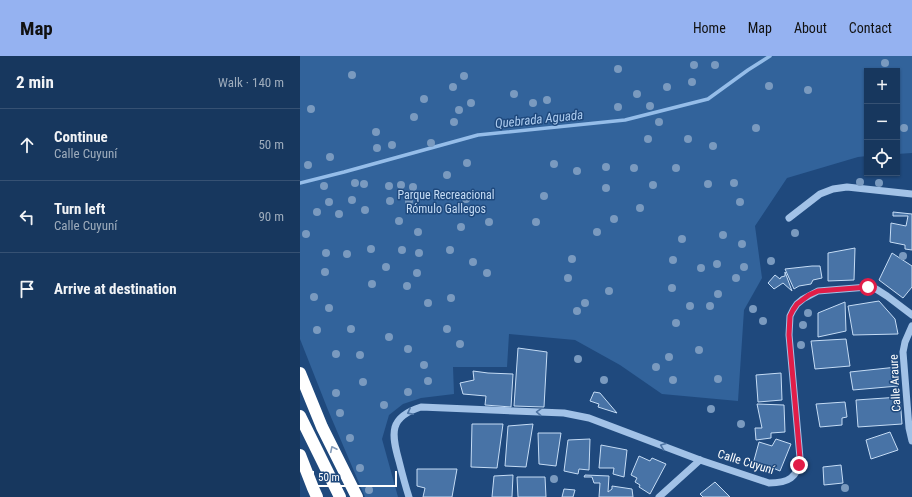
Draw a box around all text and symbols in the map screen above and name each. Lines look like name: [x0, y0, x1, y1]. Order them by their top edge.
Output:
text: Map: [20, 17, 53, 40]
text: Home: [693, 20, 726, 36]
text: Map: [748, 20, 772, 36]
text: About: [794, 20, 827, 36]
text: Contact: [849, 20, 892, 36]
map controls: [864, 68, 900, 176]
button: +: [864, 68, 900, 104]
text: 2 min: [16, 72, 54, 92]
text: Walk · 140 m: [218, 75, 284, 90]
button: −: [864, 104, 900, 140]
water label: Quebrada Aguada: [494, 107, 584, 131]
text: Continue: [54, 128, 108, 146]
icon: ahead: [16, 134, 38, 156]
text: 50 m: [258, 137, 284, 152]
button: locate: [864, 140, 900, 176]
text: Calle Cuyuní: [54, 146, 117, 161]
park label: Parque Recreacional Rómulo Gallegos: [397, 188, 495, 216]
text: Turn left: [54, 200, 105, 218]
icon: left: [16, 206, 38, 228]
text: 90 m: [258, 209, 284, 224]
text: Calle Cuyuní: [54, 218, 117, 233]
icon: arrive: [16, 278, 38, 300]
route start: [859, 278, 877, 296]
text: Arrive at destination: [54, 280, 177, 298]
street label: Calle Araure: [886, 354, 903, 412]
one-way arrow: [407, 407, 414, 415]
one-way arrow: [536, 408, 542, 417]
one-way arrow: [660, 442, 667, 450]
one-way arrow: [331, 446, 338, 454]
street label: Calle Cuyuní: [716, 447, 777, 478]
route end: [790, 456, 808, 474]
scale bar: [312, 469, 397, 488]
text: 50 m: [318, 471, 340, 484]

